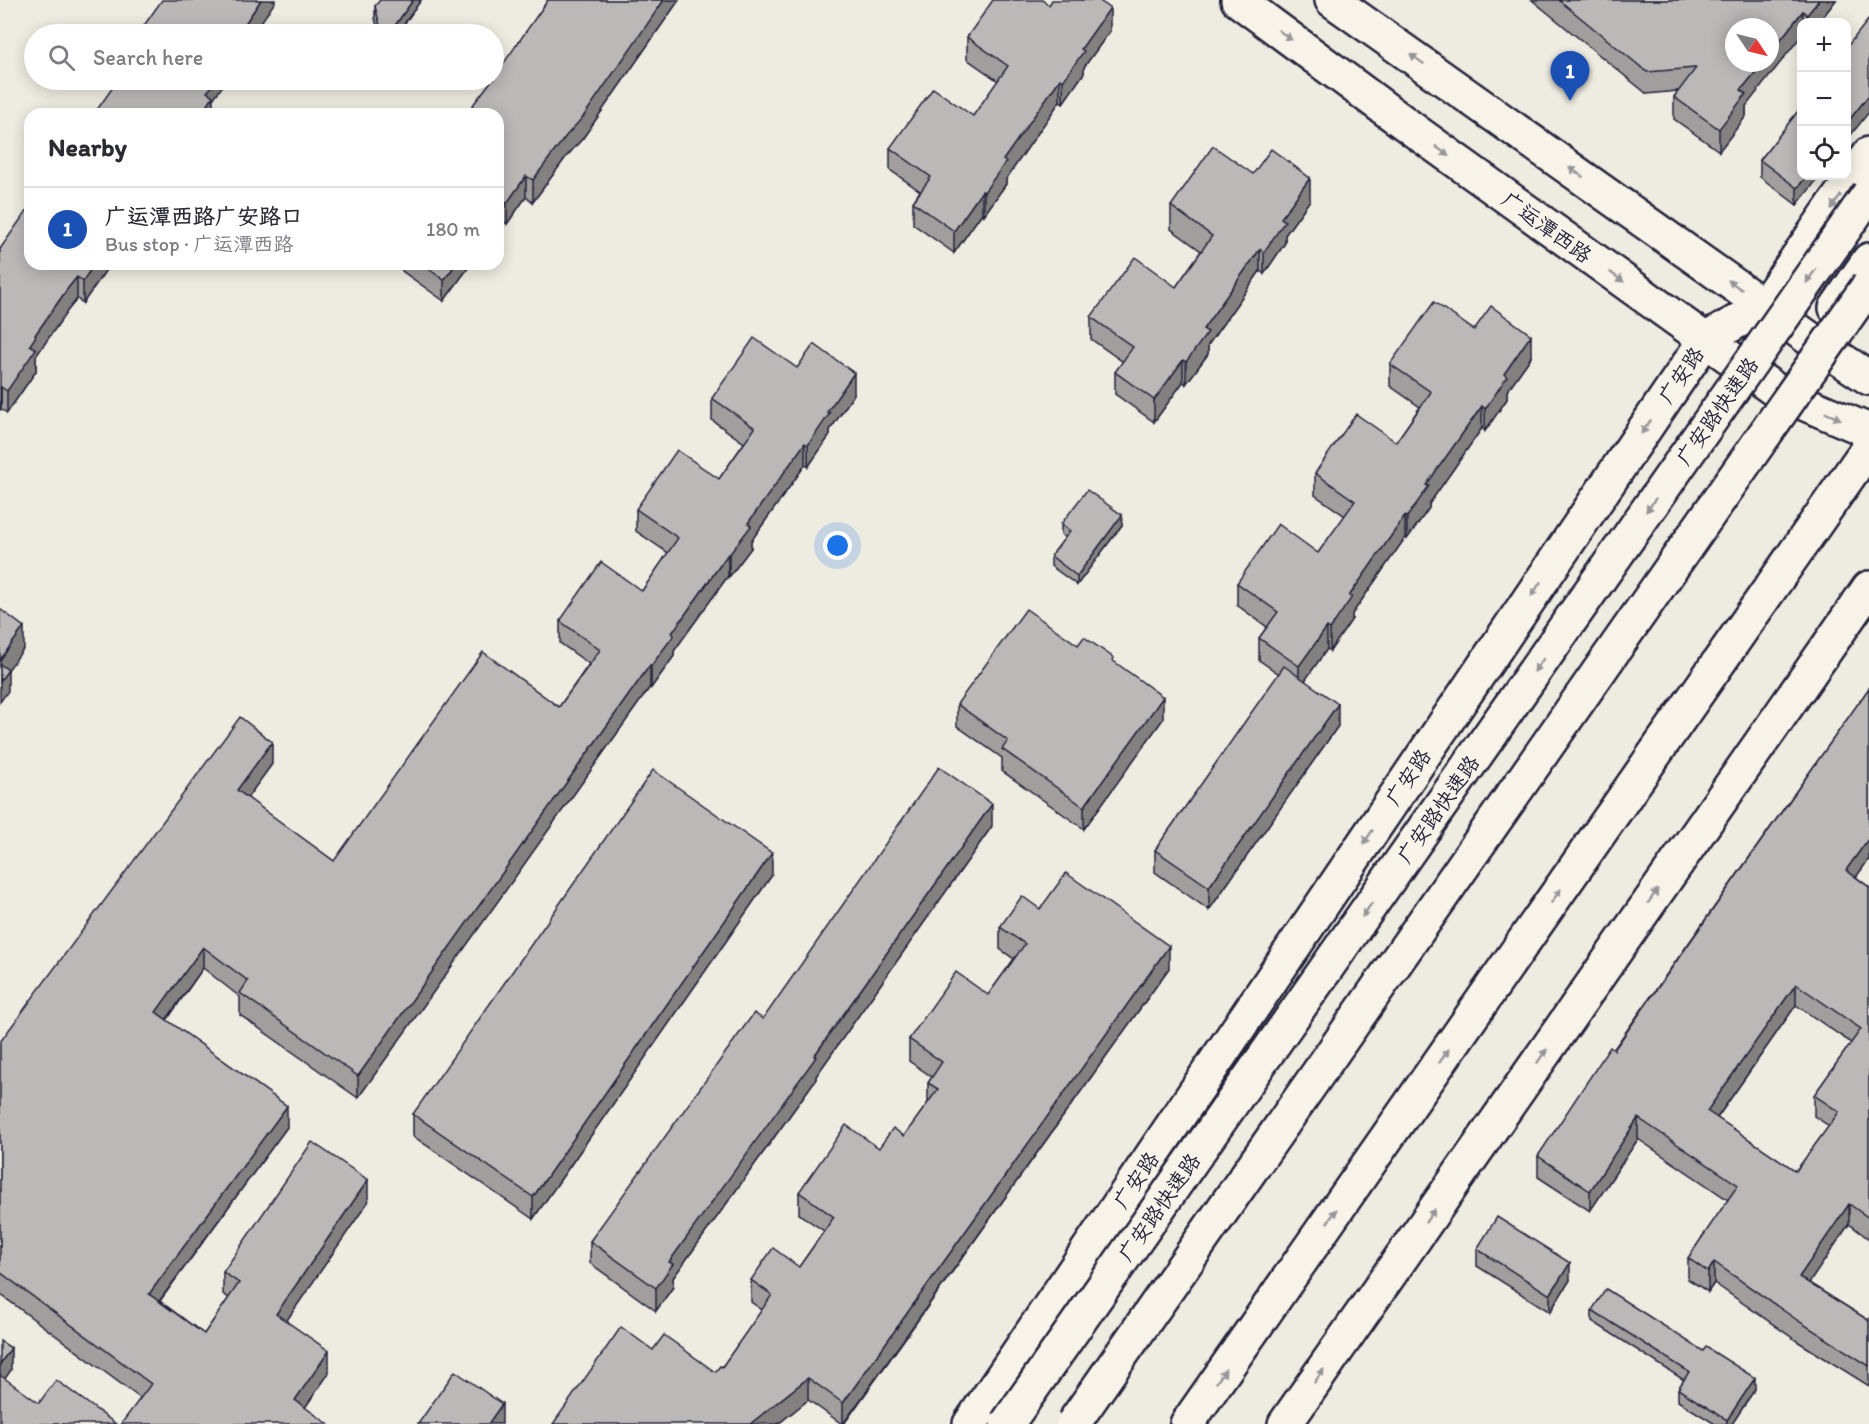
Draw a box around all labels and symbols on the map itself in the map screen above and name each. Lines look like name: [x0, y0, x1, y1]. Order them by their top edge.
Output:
north arrow: [1725, 18, 1779, 72]
one-way arrow: [1276, 29, 1292, 41]
pin: 1: [1550, 51, 1590, 101]
one-way arrow: [1409, 53, 1425, 65]
one-way arrow: [1434, 144, 1449, 156]
one-way arrow: [1568, 166, 1584, 178]
street label: 广运潭西路: [1497, 186, 1597, 268]
one-way arrow: [1830, 193, 1842, 209]
one-way arrow: [1805, 268, 1817, 284]
one-way arrow: [1608, 271, 1624, 283]
one-way arrow: [1727, 279, 1743, 291]
street label: 广安路: [1653, 342, 1709, 408]
street label: 广安路快速路: [1671, 352, 1763, 470]
one-way arrow: [1824, 412, 1842, 421]
one-way arrow: [1640, 419, 1651, 436]
one-way arrow: [1645, 496, 1657, 512]
your location: [823, 531, 852, 560]
one-way arrow: [1530, 580, 1542, 596]
one-way arrow: [1533, 656, 1545, 672]
street label: 广安路: [1380, 744, 1436, 810]
street label: 广安路快速路: [1392, 750, 1484, 868]
one-way arrow: [1363, 829, 1374, 845]
one-way arrow: [1550, 889, 1562, 905]
one-way arrow: [1647, 889, 1659, 905]
one-way arrow: [1361, 902, 1373, 918]
one-way arrow: [1438, 1049, 1450, 1065]
one-way arrow: [1536, 1049, 1548, 1065]
street label: 广安路: [1108, 1147, 1164, 1213]
street label: 广安路快速路: [1113, 1148, 1205, 1266]
one-way arrow: [1326, 1209, 1338, 1225]
one-way arrow: [1424, 1209, 1436, 1225]
one-way arrow: [1215, 1368, 1226, 1384]
one-way arrow: [1313, 1368, 1324, 1384]

